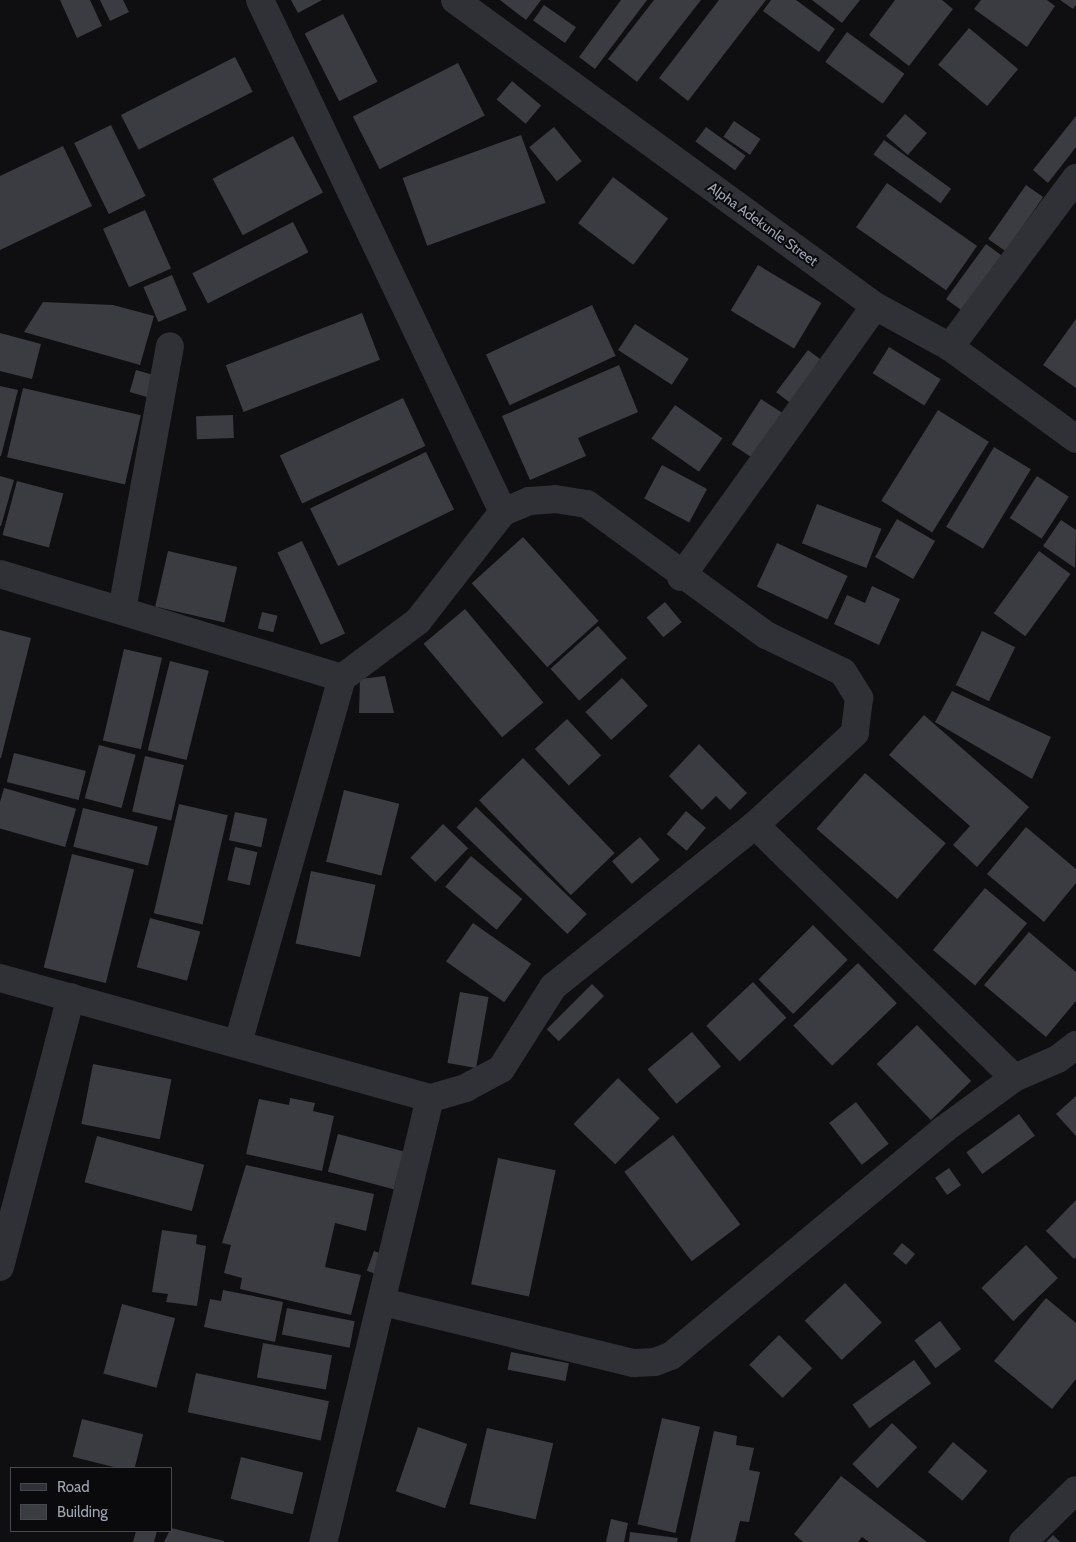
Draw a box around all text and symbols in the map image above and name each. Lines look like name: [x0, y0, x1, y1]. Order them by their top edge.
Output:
street label: Alpha Adekunle Street: [705, 179, 821, 269]
legend: [10, 1467, 172, 1532]
text: Road: [57, 1478, 90, 1496]
text: Building: [57, 1503, 108, 1521]

